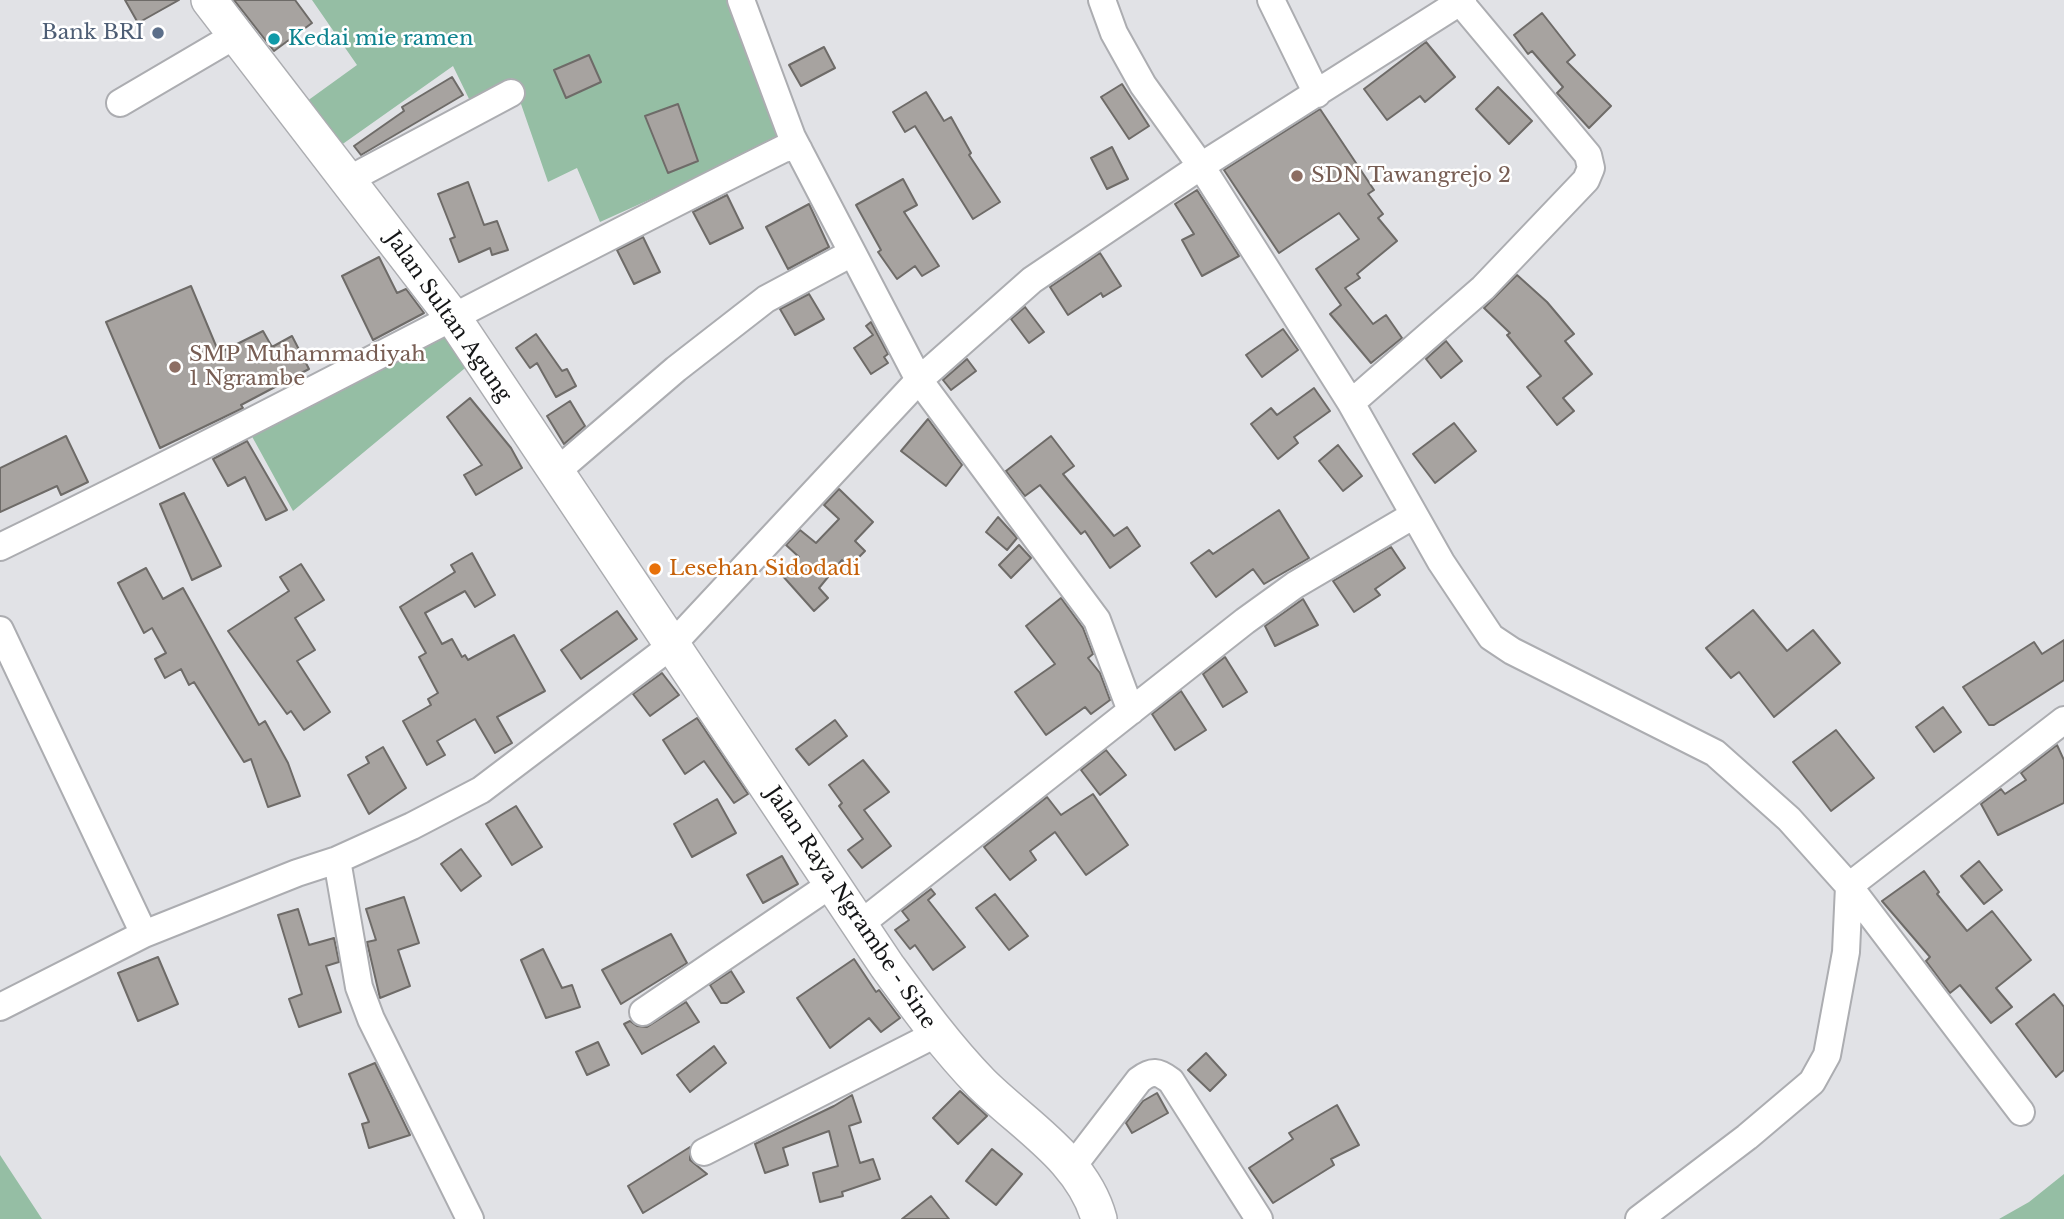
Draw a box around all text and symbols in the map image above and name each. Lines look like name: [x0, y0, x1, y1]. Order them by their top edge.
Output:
place label: Bank BRI: [42, 20, 144, 46]
marker: Bank BRI: [150, 25, 166, 41]
place label: Kedai mie ramen: [288, 26, 473, 52]
marker: Kedai mie ramen: [266, 31, 282, 47]
place label: SDN Tawangrejo 2: [1311, 163, 1511, 189]
marker: SDN Tawangrejo 2: [1289, 168, 1305, 184]
street label: Jalan Sultan Agung: [380, 227, 516, 407]
place label: SMP Muhammadiyah 1 Ngrambe: [189, 342, 426, 392]
marker: SMP Muhammadiyah 1 Ngrambe: [167, 359, 183, 375]
place label: Lesehan Sidodadi: [669, 556, 860, 582]
marker: Lesehan Sidodadi: [647, 561, 663, 577]
street label: Jalan Raya Ngrambe - Sine: [759, 782, 941, 1034]

